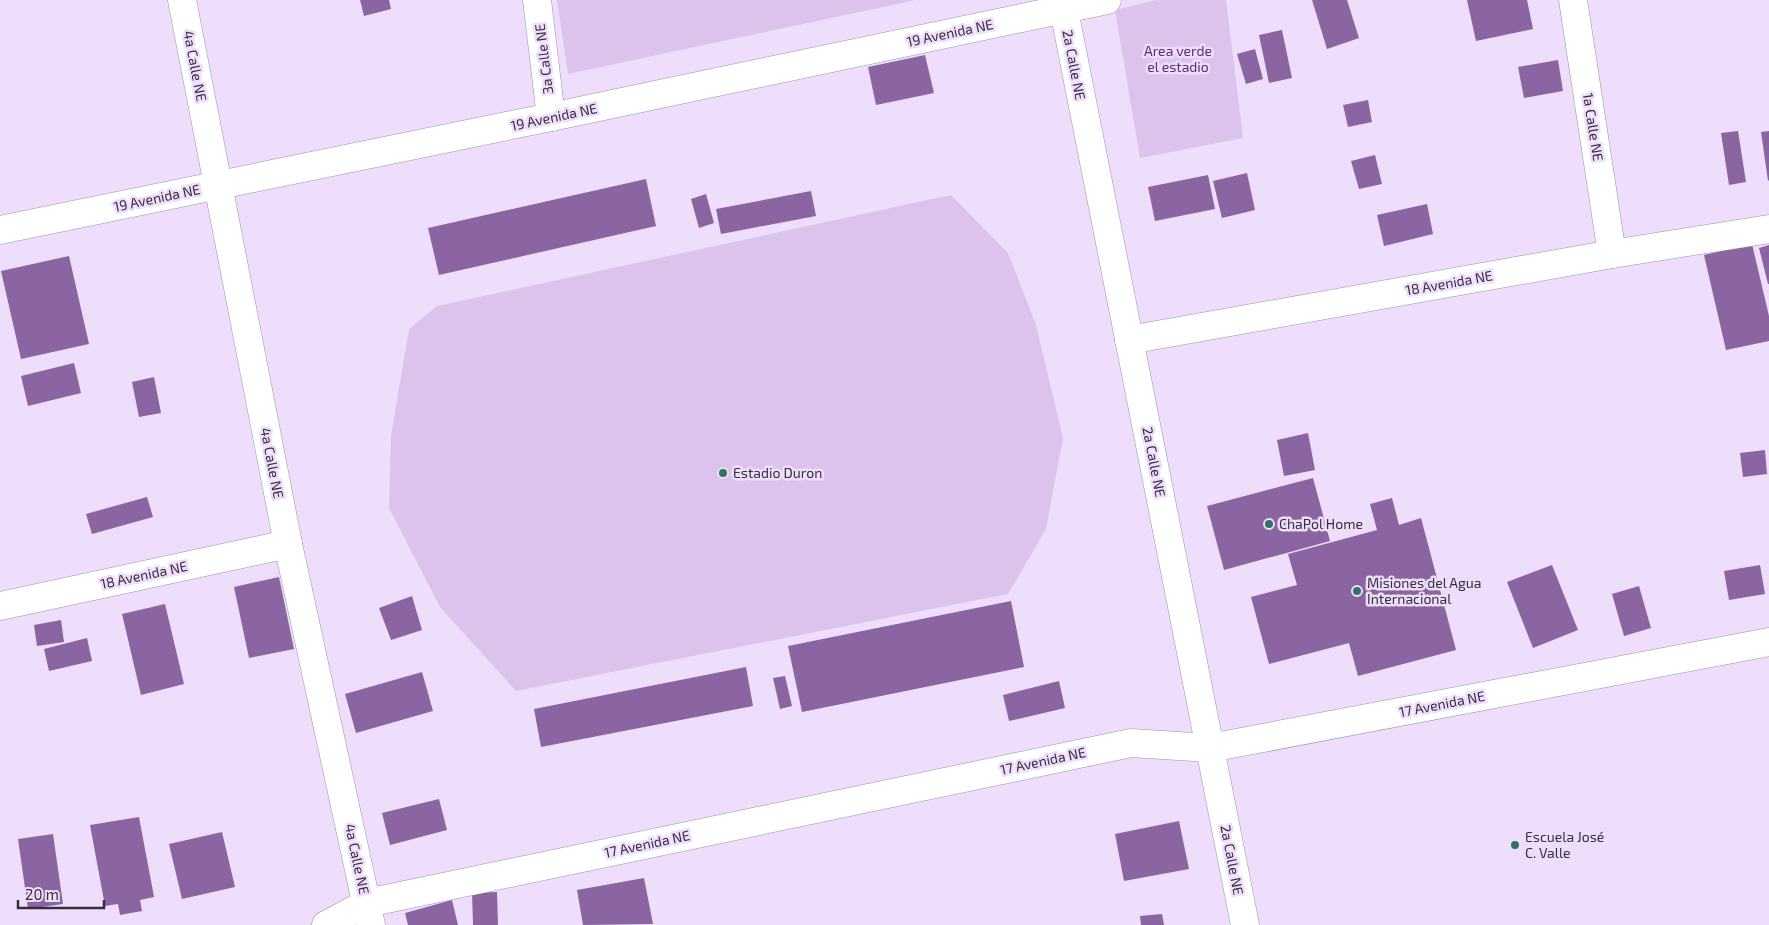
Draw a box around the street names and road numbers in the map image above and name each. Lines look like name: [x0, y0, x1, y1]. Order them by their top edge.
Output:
street label: 19 Avenida NE: [905, 15, 995, 50]
street label: 3a Calle NE: [531, 23, 556, 95]
street label: 2a Calle NE: [1059, 28, 1090, 102]
street label: 4a Calle NE: [180, 29, 211, 103]
street label: 1a Calle NE: [1580, 92, 1607, 162]
street label: 19 Avenida NE: [509, 99, 599, 134]
street label: 19 Avenida NE: [112, 180, 202, 215]
street label: 18 Avenida NE: [1404, 266, 1494, 299]
street label: 2a Calle NE: [1139, 425, 1170, 499]
street label: 4a Calle NE: [257, 426, 288, 500]
street label: 18 Avenida NE: [99, 557, 189, 592]
street label: 17 Avenida NE: [1398, 687, 1486, 720]
street label: 17 Avenida NE: [999, 743, 1087, 778]
street label: 4a Calle NE: [342, 822, 373, 896]
street label: 2a Calle NE: [1217, 823, 1248, 897]
street label: 17 Avenida NE: [603, 826, 691, 861]

